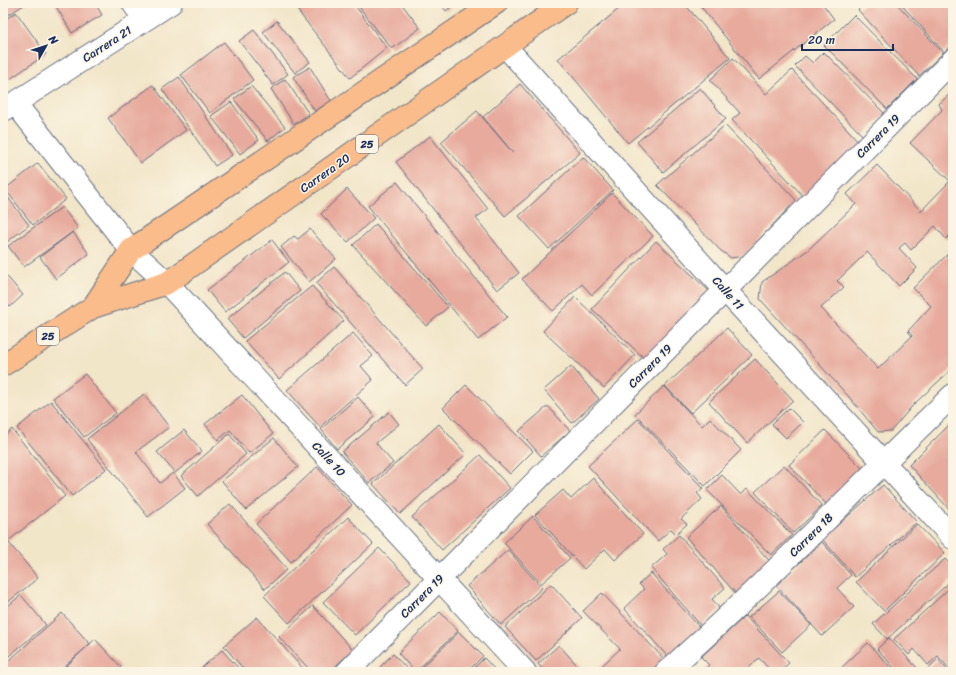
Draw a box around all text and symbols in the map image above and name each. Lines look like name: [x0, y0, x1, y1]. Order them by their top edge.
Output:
street label: Carrera 21: [78, 20, 136, 68]
north arrow: [26, 26, 66, 66]
scale bar: [802, 26, 893, 52]
text: 20 m: [808, 29, 835, 51]
text: N: [43, 30, 63, 49]
street label: Carrera 19: [850, 108, 906, 164]
road number: 25: [356, 135, 378, 153]
street label: Carrera 20: [295, 147, 355, 199]
street label: Calle 11: [706, 271, 750, 315]
road number: 25: [37, 327, 59, 345]
street label: Carrera 19: [622, 338, 678, 394]
street label: Calle 10: [307, 436, 352, 482]
street label: Carrera 18: [783, 507, 839, 563]
street label: Carrera 19: [394, 568, 450, 624]

